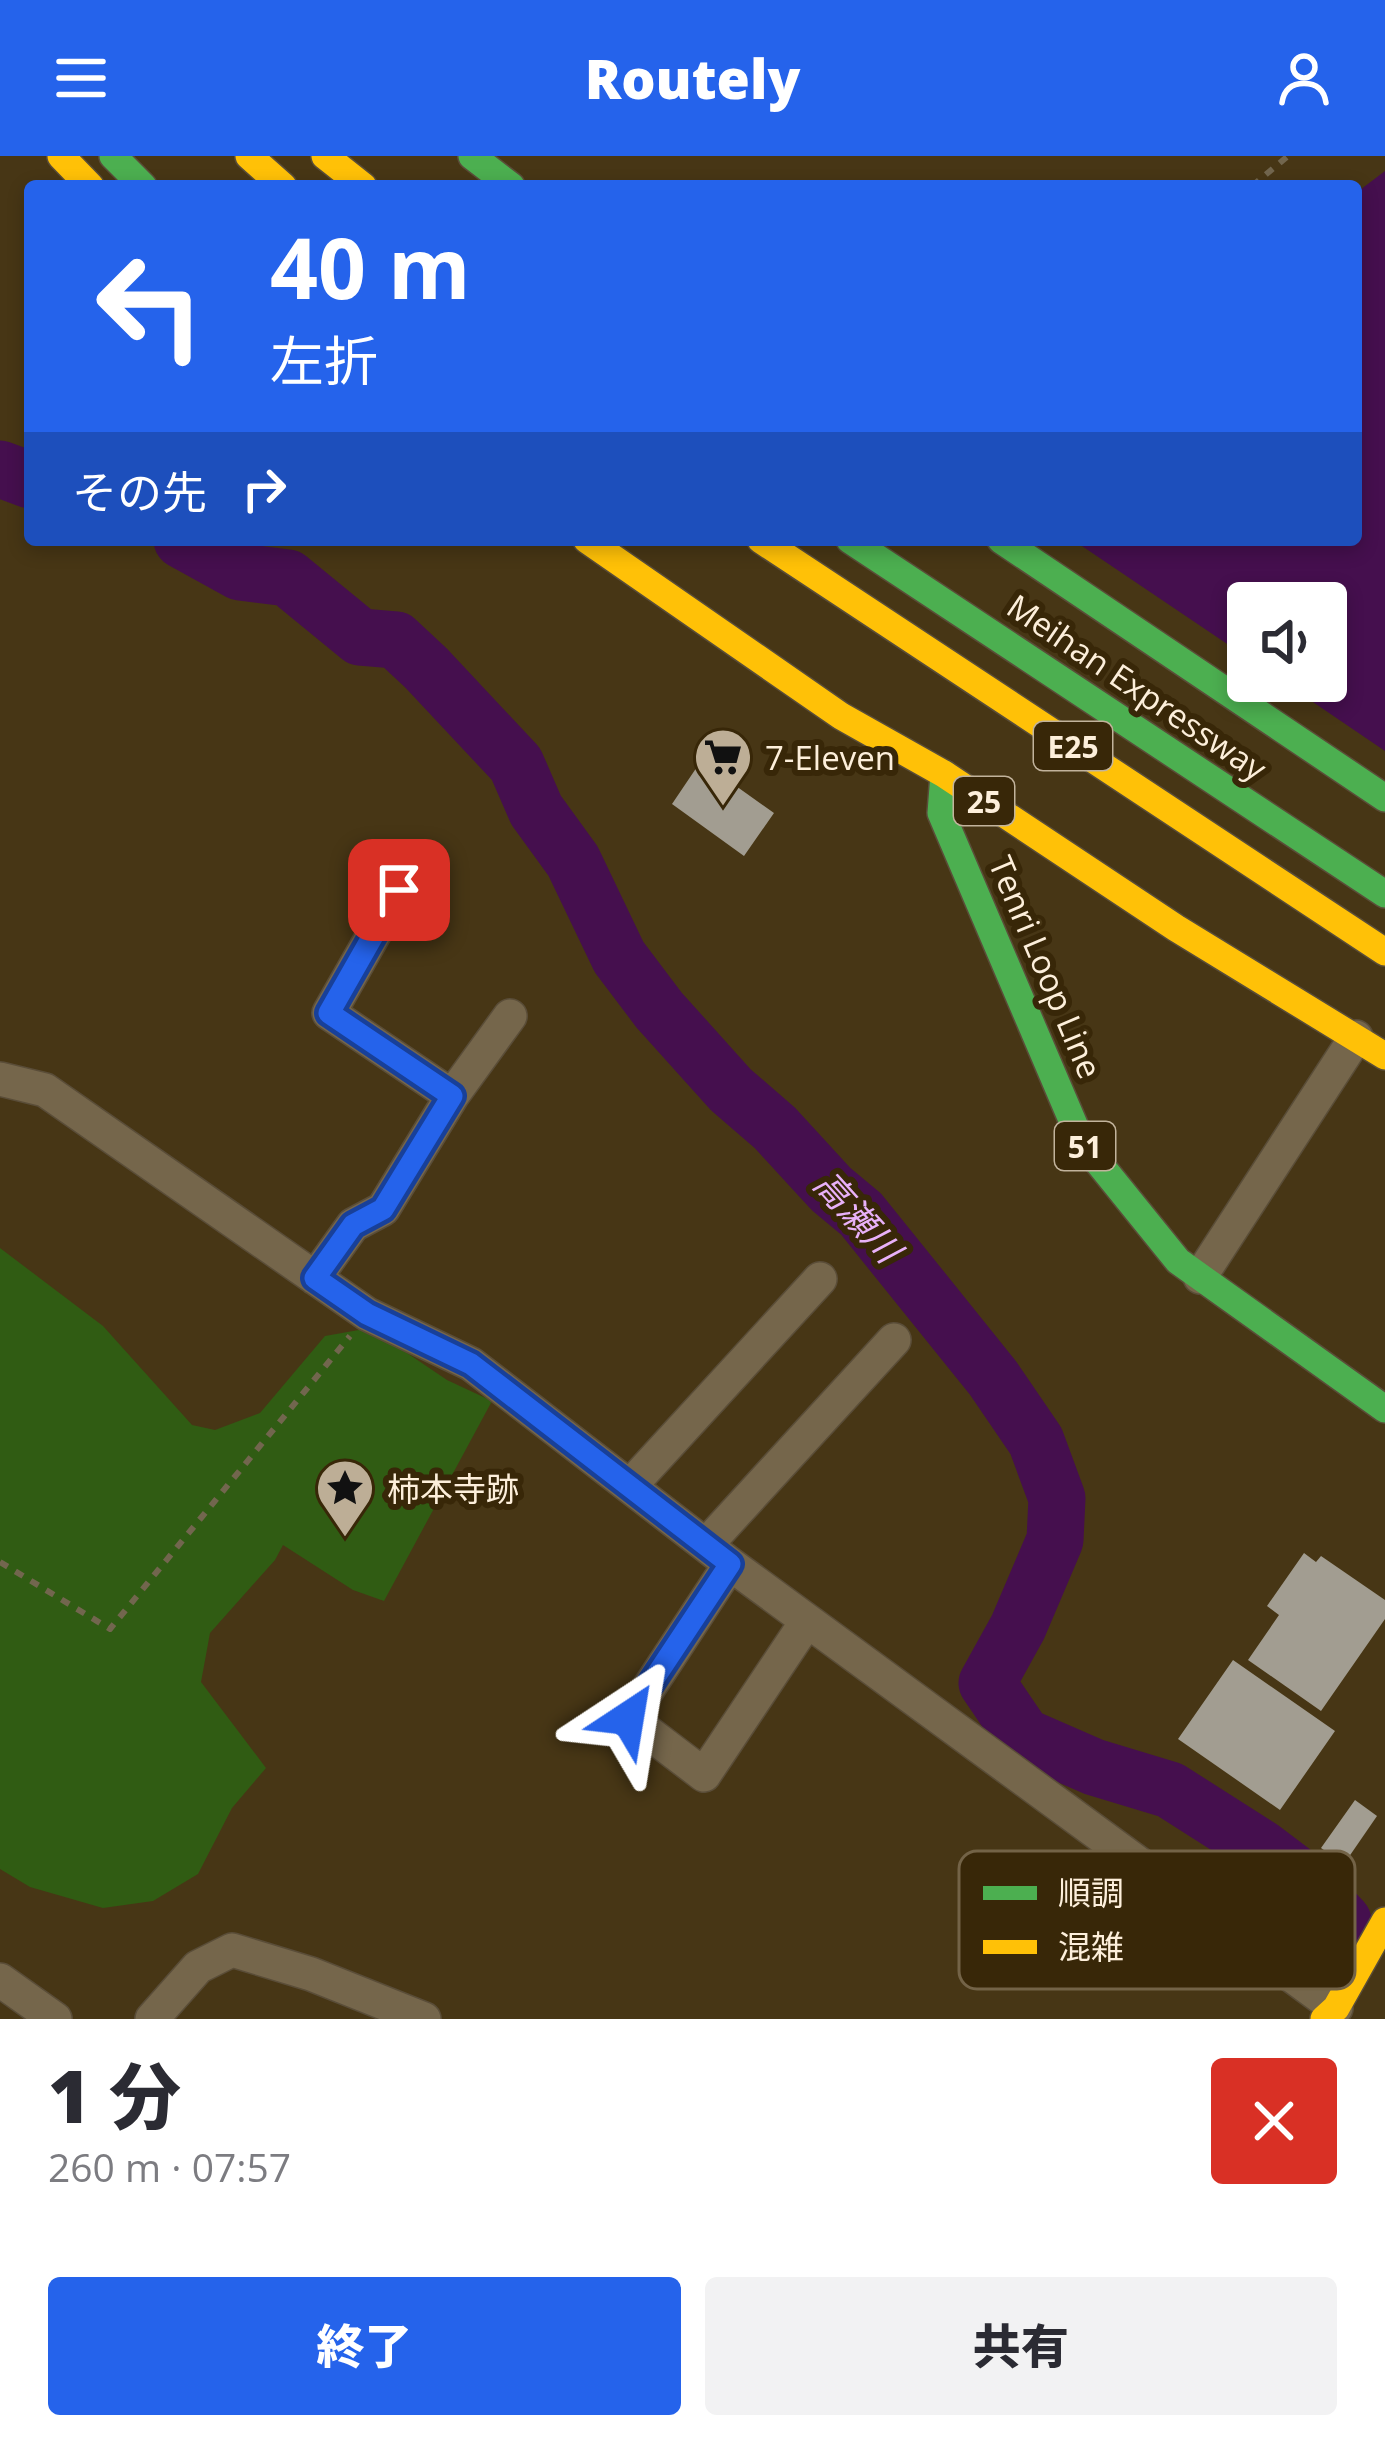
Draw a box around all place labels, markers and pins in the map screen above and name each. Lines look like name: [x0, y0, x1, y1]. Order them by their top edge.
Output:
supermarket icon: 7-Eleven: [692, 726, 754, 808]
place label: 7-Eleven: [765, 735, 895, 780]
pin: [348, 839, 450, 941]
place icon: 柿本寺跡: [314, 1457, 376, 1539]
place label: 柿本寺跡: [387, 1466, 519, 1511]

